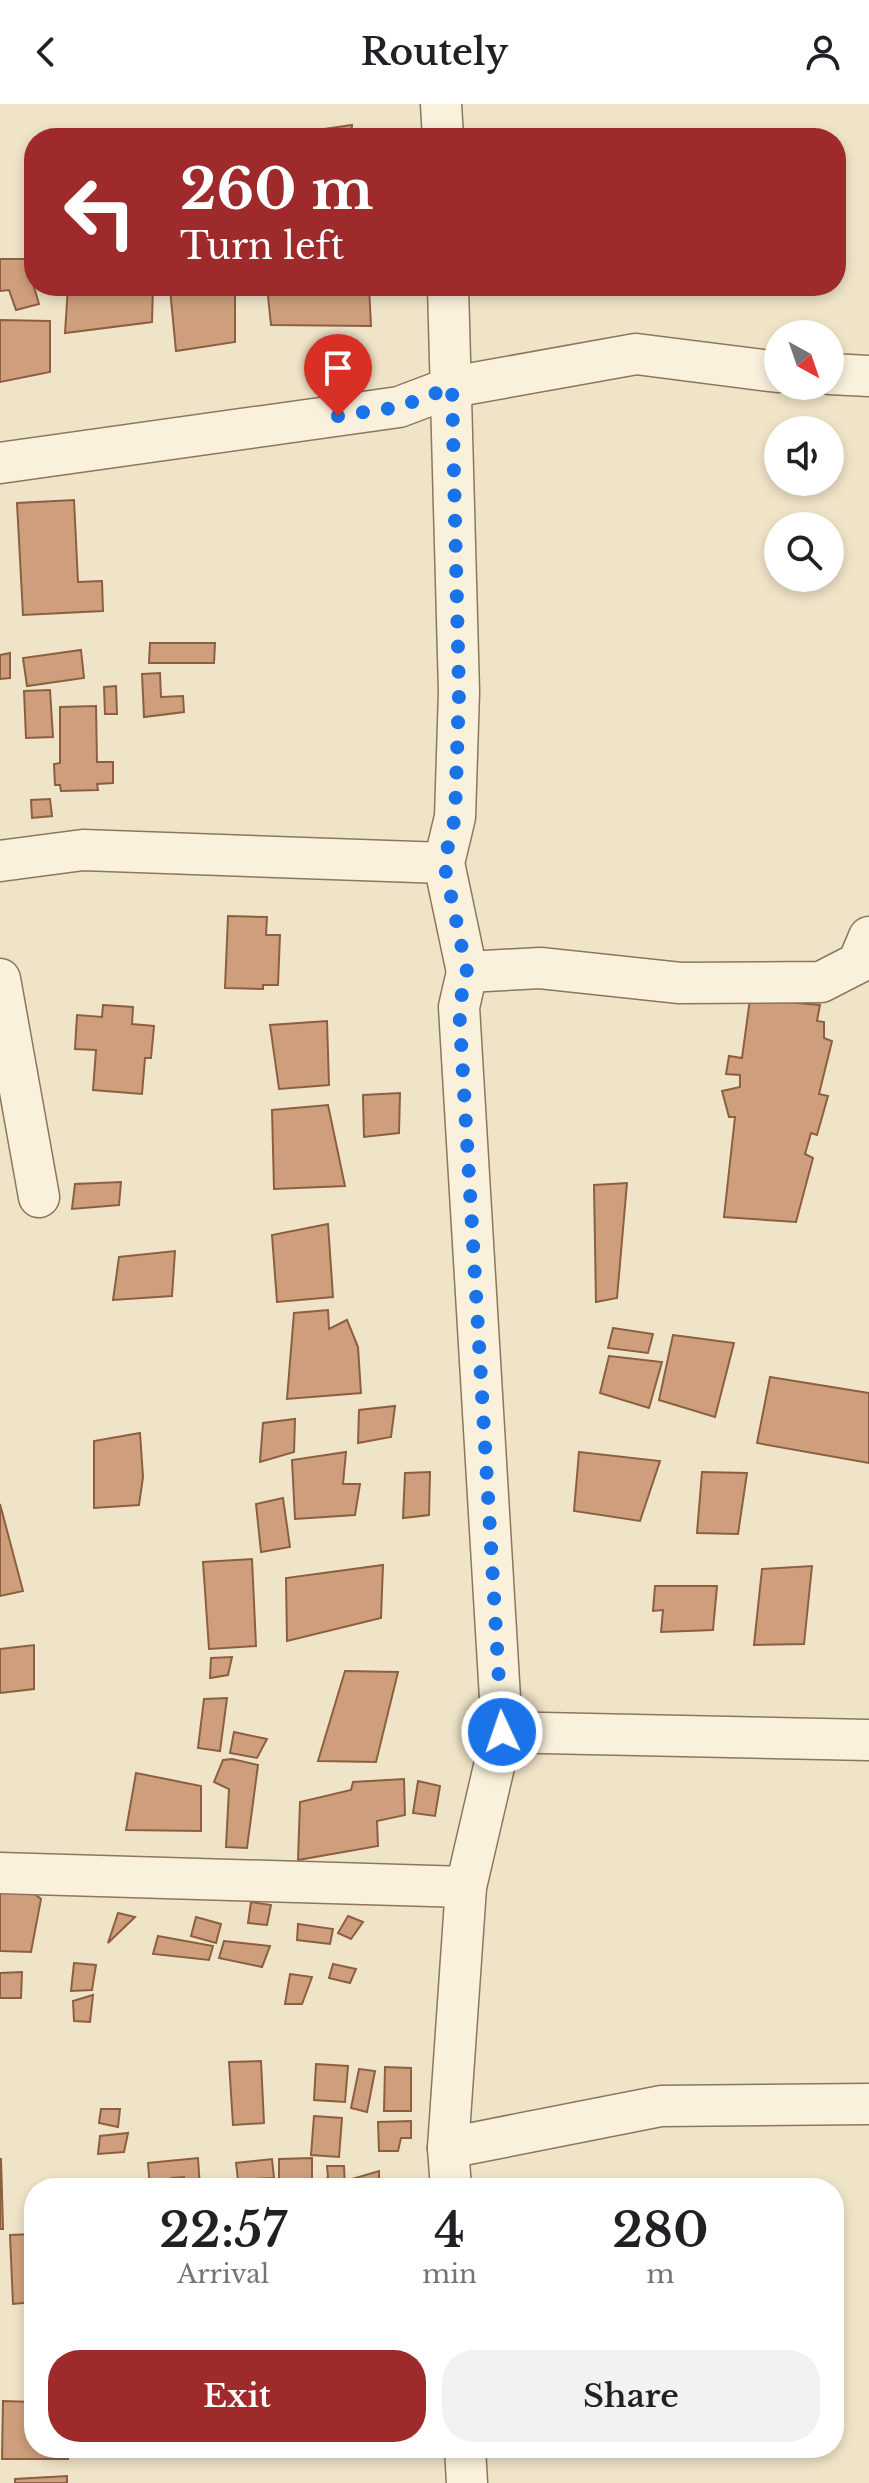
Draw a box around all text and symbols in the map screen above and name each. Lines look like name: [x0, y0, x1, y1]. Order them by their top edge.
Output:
icon: back: [24, 30, 68, 74]
text: Routely: [361, 30, 508, 75]
icon: person: [801, 30, 845, 74]
text: 260 m: [180, 155, 373, 224]
icon: left: [48, 160, 152, 264]
text: Turn left: [180, 224, 344, 269]
north arrow: [764, 320, 844, 400]
map controls: [764, 320, 844, 592]
pin: [304, 334, 372, 416]
icon: arrive: [316, 346, 360, 390]
button: sound: [764, 416, 844, 496]
button: search: [764, 512, 844, 592]
position arrow: [460, 1690, 544, 1774]
text: 22:57: [159, 2200, 287, 2260]
text: 4: [434, 2200, 465, 2260]
text: 280: [612, 2200, 709, 2260]
text: Arrival: [177, 2258, 269, 2290]
text: min: [422, 2258, 477, 2290]
text: m: [647, 2258, 674, 2290]
button: Exit: [48, 2350, 426, 2442]
button: Share: [442, 2350, 820, 2442]

